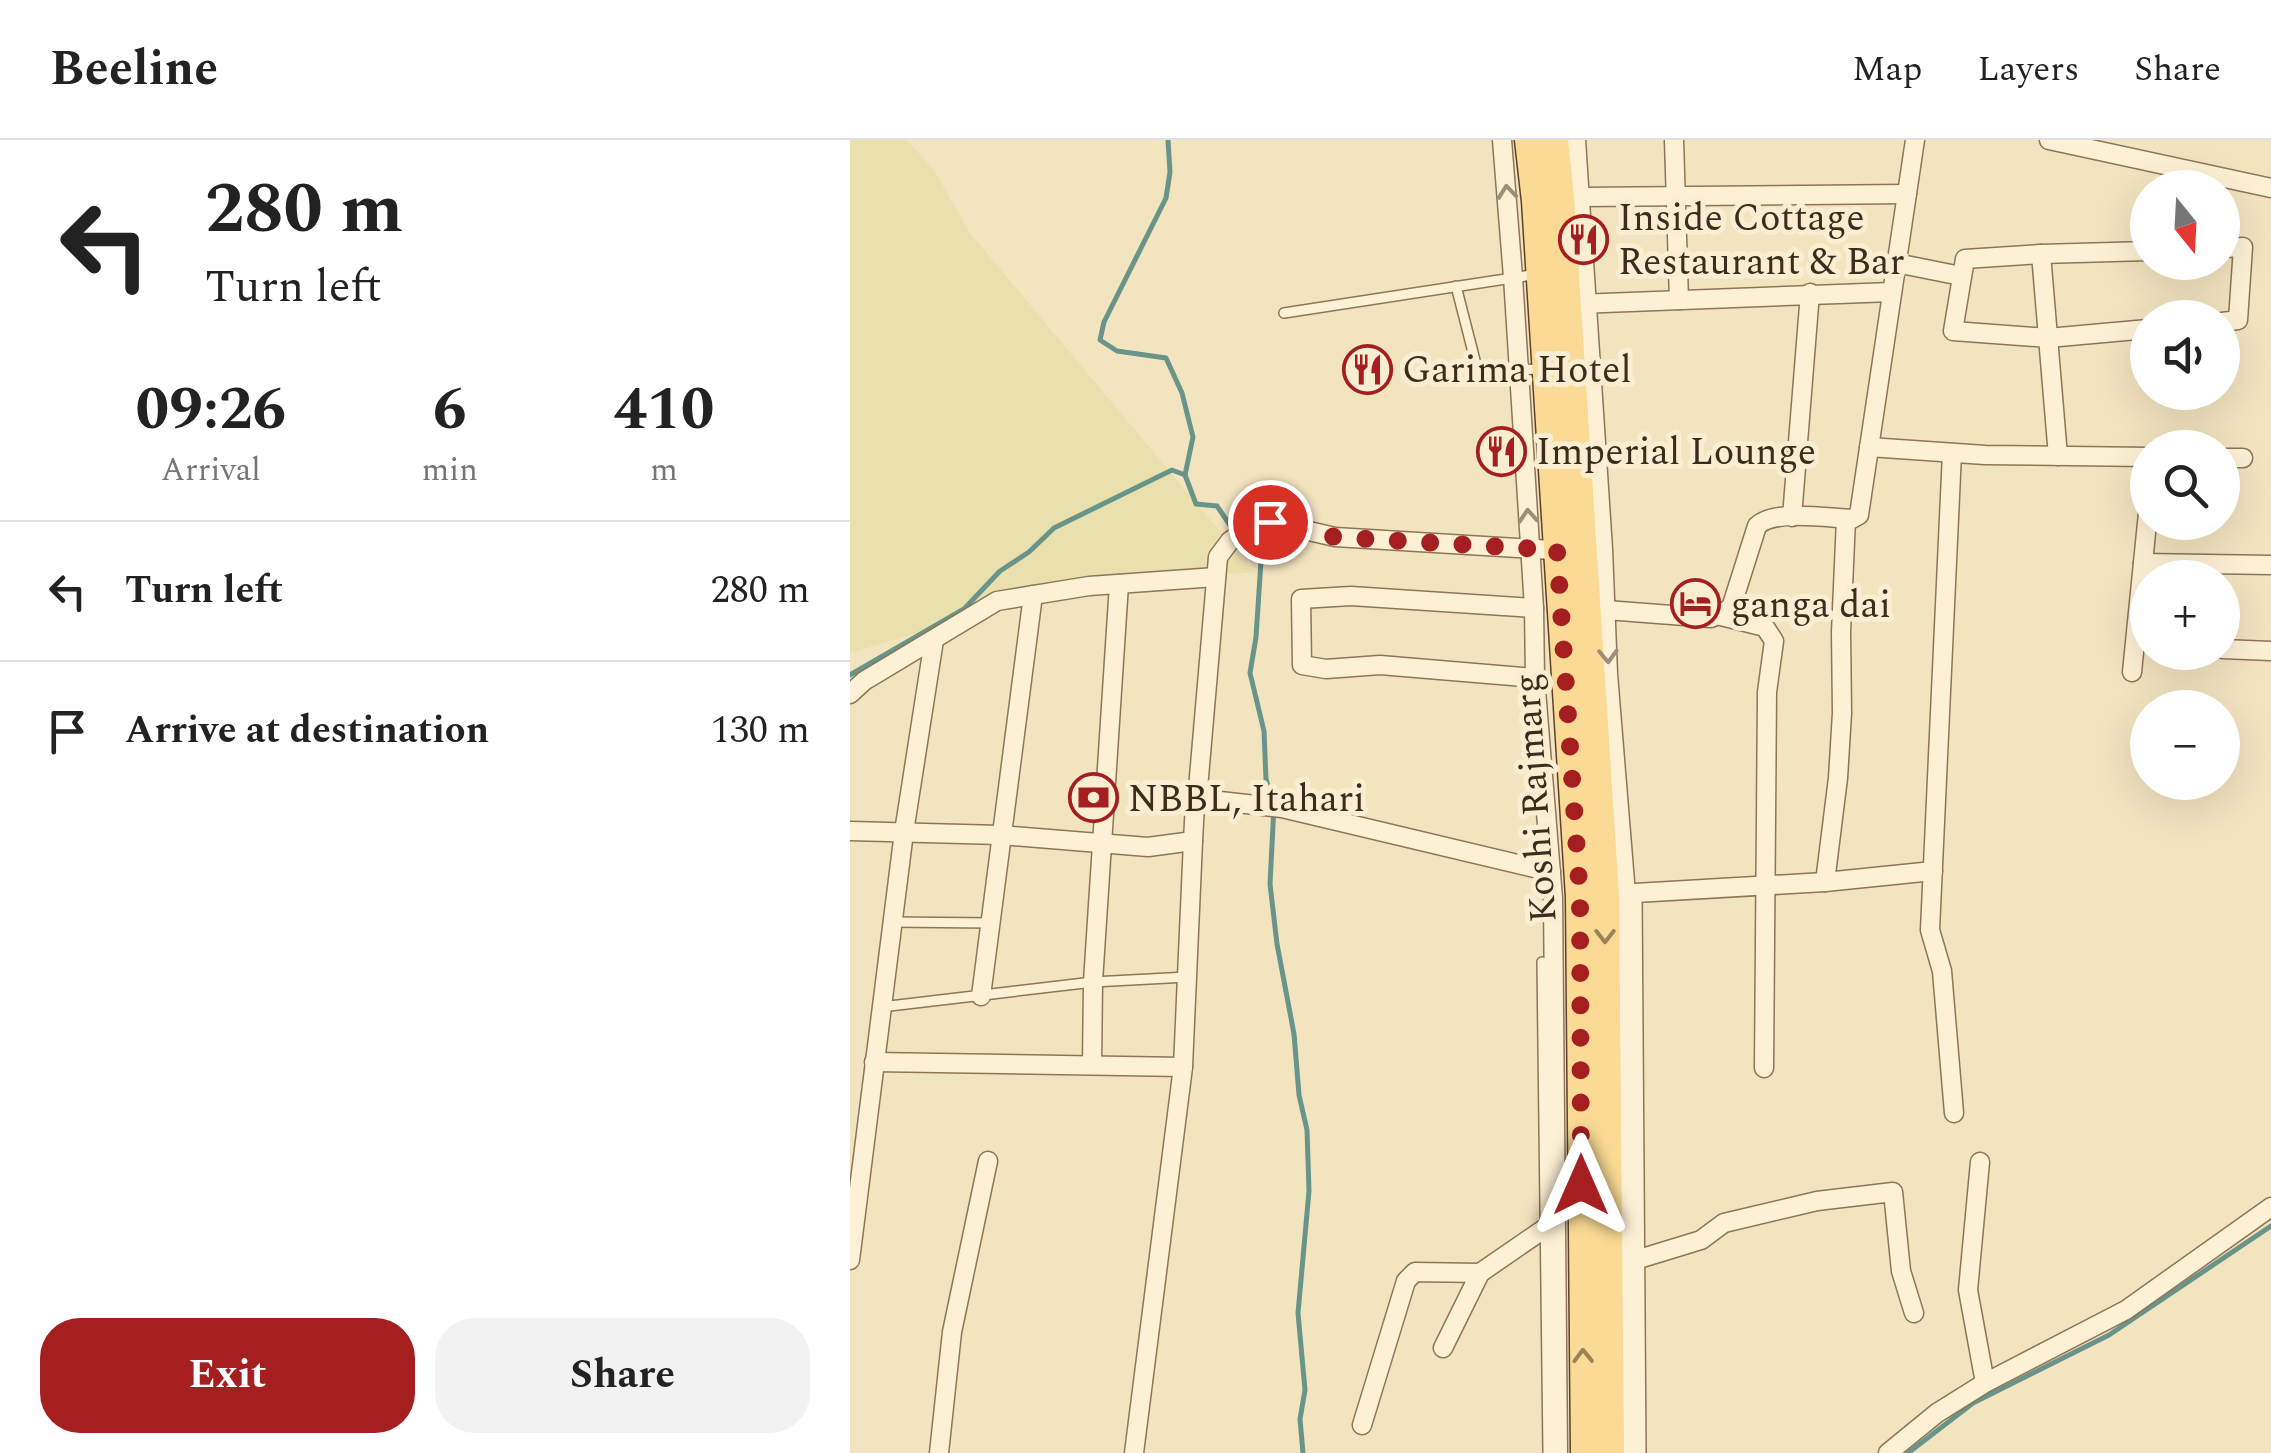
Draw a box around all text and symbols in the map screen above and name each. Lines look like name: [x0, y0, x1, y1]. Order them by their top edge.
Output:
text: Beeline: [50, 33, 218, 106]
text: Map: [1852, 43, 1922, 96]
text: Layers: [1977, 43, 2079, 96]
text: Share: [2134, 43, 2221, 96]
text: 280 m: [205, 157, 403, 263]
north arrow: [2130, 170, 2240, 280]
map controls: [2130, 170, 2240, 800]
icon: left: [40, 180, 170, 310]
one-way arrow: [1497, 184, 1519, 200]
place label: Inside Cottage Restaurant & Bar: [1618, 190, 1905, 292]
restaurant icon: Inside Cottage Restaurant & Bar: [1557, 213, 1609, 265]
text: Turn left: [205, 253, 382, 322]
button: sound: [2130, 300, 2240, 410]
place label: Garima Hotel: [1402, 342, 1632, 400]
restaurant icon: Garima Hotel: [1341, 343, 1393, 395]
text: 09:26: [136, 364, 286, 456]
text: 6: [433, 364, 467, 456]
text: 410: [613, 364, 714, 456]
place label: Imperial Lounge: [1536, 424, 1816, 482]
restaurant icon: Imperial Lounge: [1475, 425, 1527, 477]
button: search: [2130, 430, 2240, 540]
text: Arrival: [161, 446, 261, 495]
text: min: [422, 446, 478, 495]
text: m: [650, 446, 678, 495]
pin: [1228, 480, 1313, 565]
icon: arrive: [1243, 495, 1298, 550]
one-way arrow: [1518, 508, 1539, 524]
button: +: [2130, 560, 2240, 670]
text: Turn left: [125, 562, 283, 620]
text: 280 m: [711, 562, 810, 620]
icon: left: [40, 564, 95, 619]
place label: ganga dai: [1730, 577, 1891, 635]
hotel icon: ganga dai: [1669, 578, 1721, 630]
one-way arrow: [1597, 649, 1618, 665]
street label: Koshi Rajmarg: [1498, 671, 1574, 924]
button: −: [2130, 690, 2240, 800]
text: Arrive at destination: [125, 702, 489, 760]
text: 130 m: [711, 702, 810, 760]
icon: arrive: [40, 704, 95, 759]
place label: NBBL, Itahari: [1128, 771, 1365, 829]
bank icon: NBBL, Itahari: [1067, 772, 1119, 824]
one-way arrow: [1594, 928, 1616, 944]
position arrow: [1529, 1133, 1633, 1237]
button: Exit: [40, 1318, 415, 1433]
button: Share: [435, 1318, 810, 1433]
one-way arrow: [1573, 1347, 1594, 1363]

